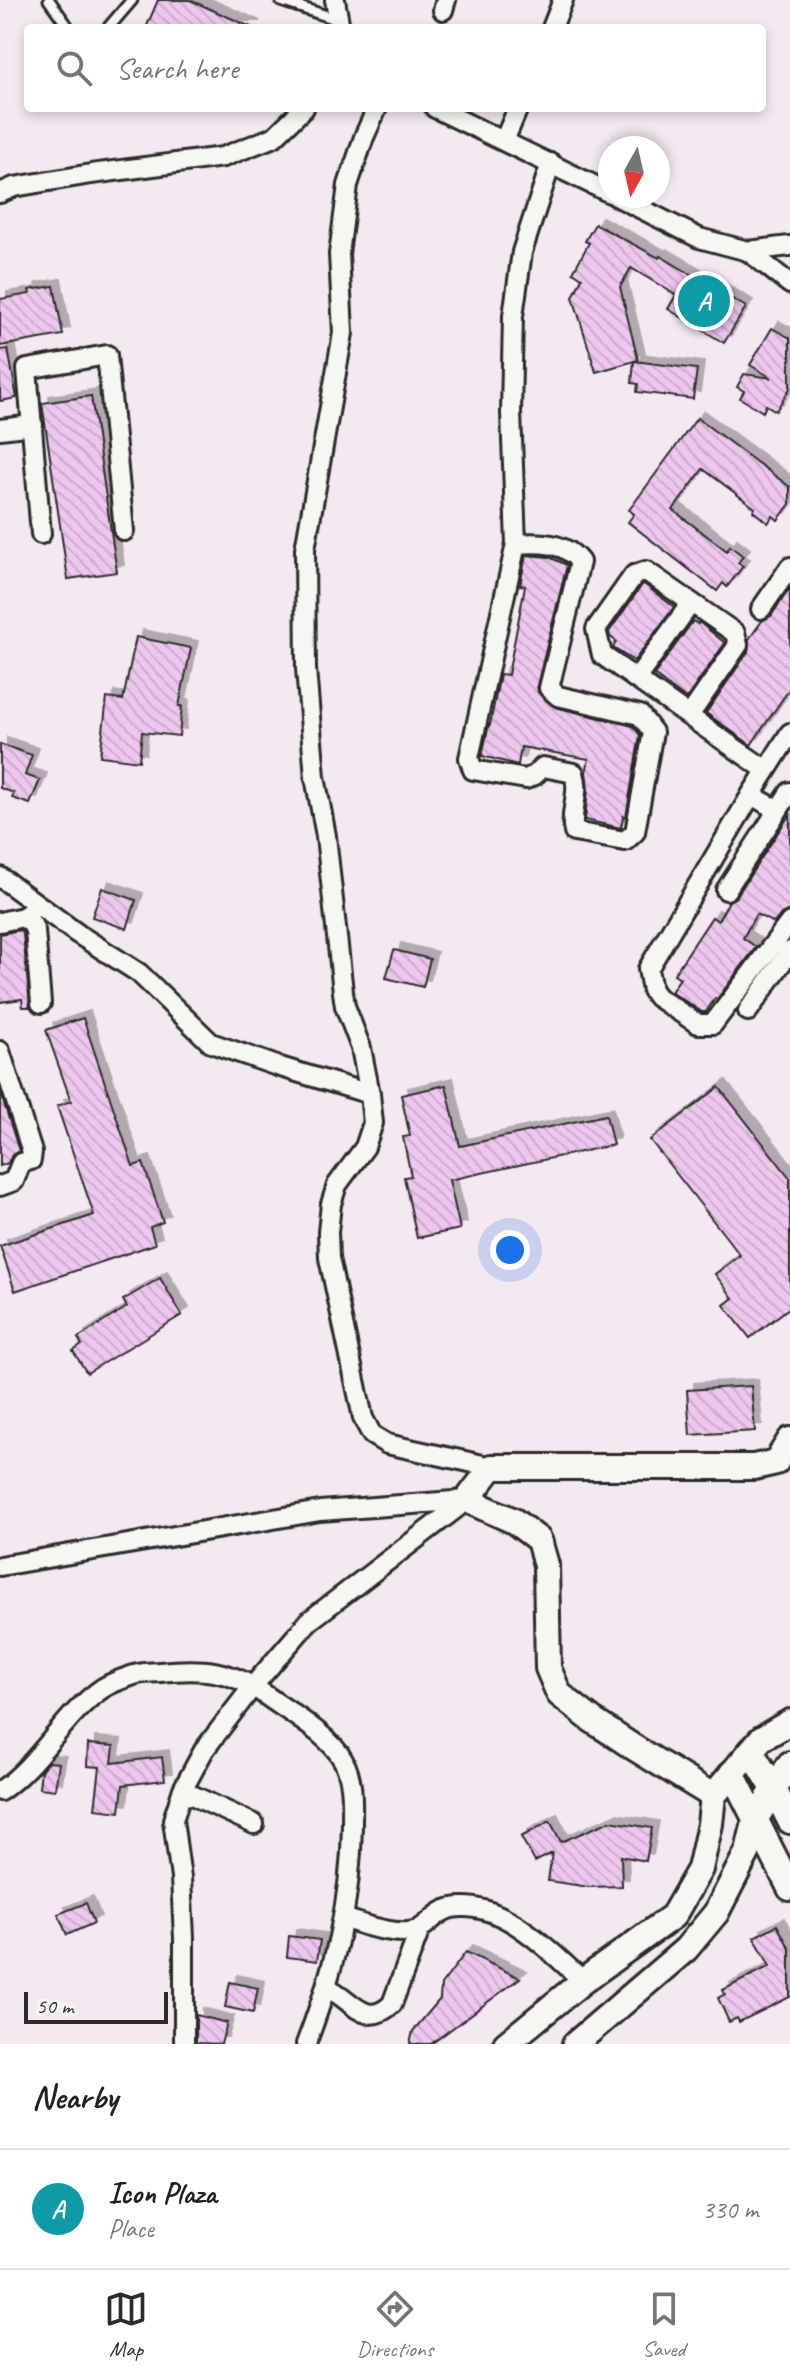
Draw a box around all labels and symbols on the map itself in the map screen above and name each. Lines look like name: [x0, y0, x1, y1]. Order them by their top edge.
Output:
north arrow: [598, 136, 670, 208]
pin: A: [678, 271, 730, 331]
your location: [490, 1230, 530, 1270]
scale bar: [24, 1988, 168, 2024]

